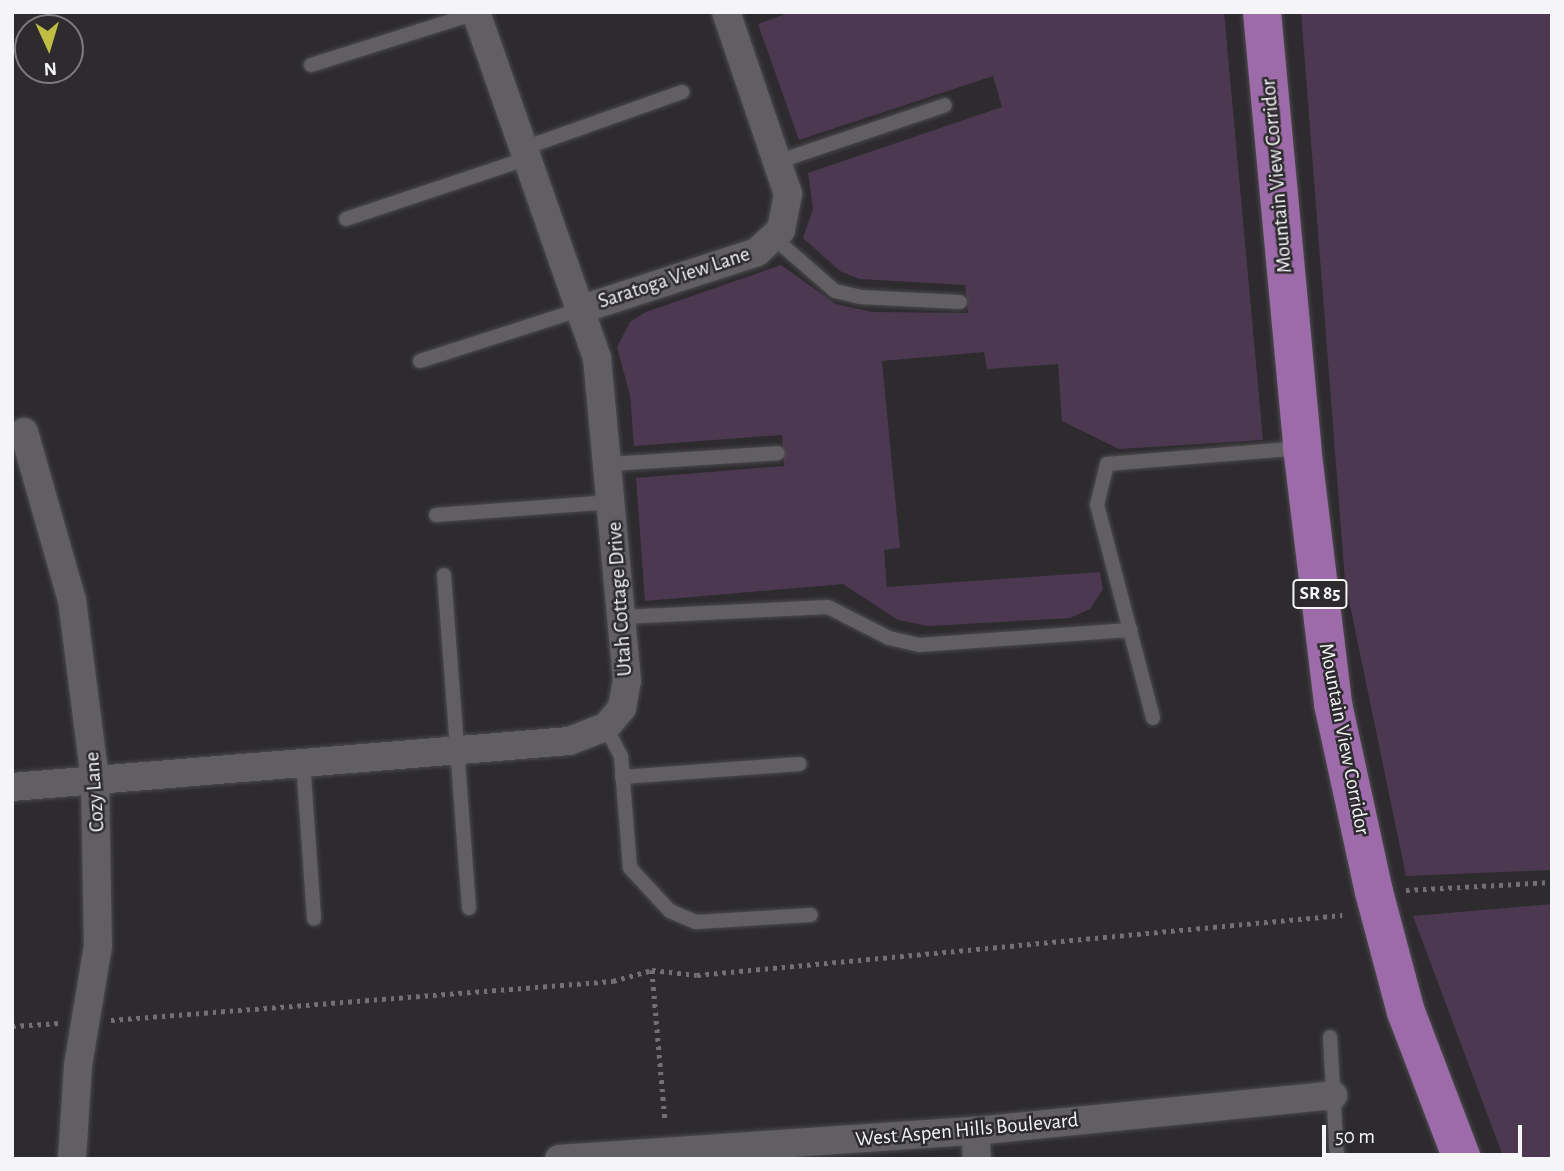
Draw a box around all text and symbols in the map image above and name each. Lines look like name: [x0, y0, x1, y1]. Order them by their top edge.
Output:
north arrow: [14, 14, 84, 84]
text: N: [43, 59, 58, 78]
street label: Mountain View Corridor: [1256, 78, 1298, 274]
street label: Saratoga View Lane: [595, 242, 753, 314]
street label: Utah Cottage Drive: [602, 521, 638, 677]
road number: SR 85: [1292, 579, 1348, 610]
street label: Mountain View Corridor: [1313, 641, 1375, 837]
street label: Cozy Lane: [80, 751, 110, 833]
street label: West Aspen Hills Boulevard: [854, 1108, 1080, 1152]
scale bar: [1326, 1112, 1526, 1156]
text: 50 m: [1335, 1126, 1375, 1147]

